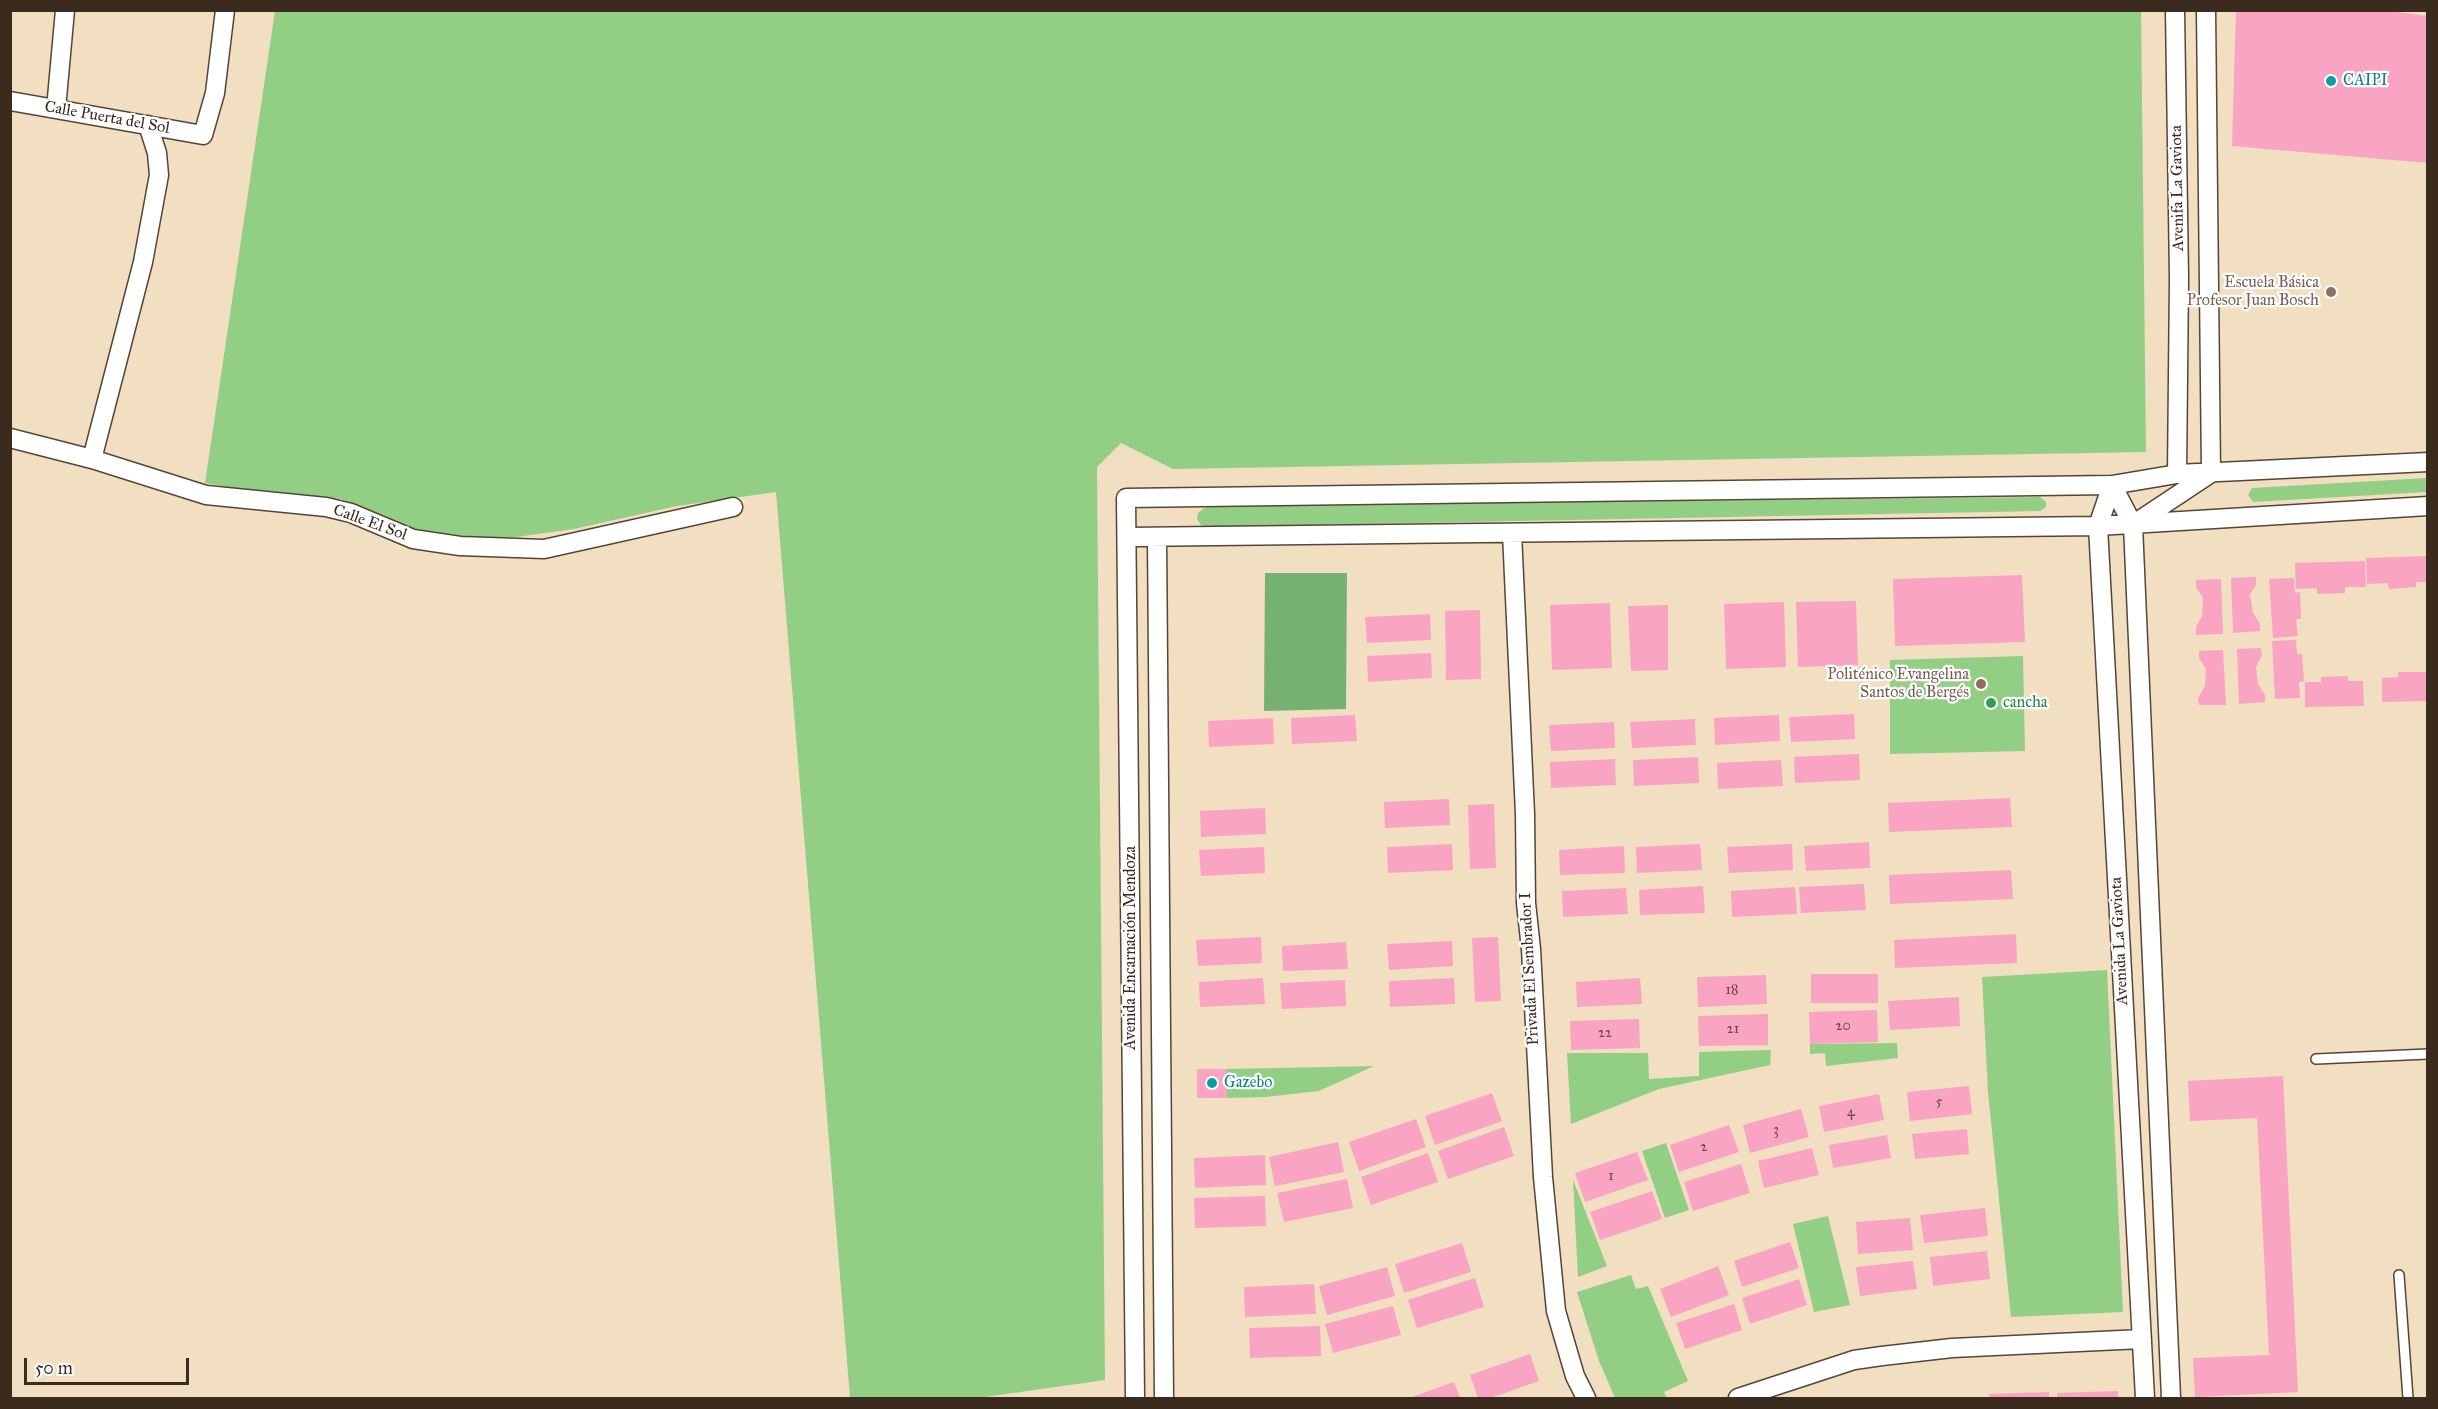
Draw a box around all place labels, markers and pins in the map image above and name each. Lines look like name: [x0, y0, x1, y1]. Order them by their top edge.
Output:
place label: CAIPI: [2343, 71, 2388, 91]
marker: CAIPI: [2324, 74, 2338, 88]
place label: Escuela Básica Profesor Juan Bosch: [2187, 273, 2319, 311]
marker: Escuela Básica Profesor Juan Bosch: [2324, 285, 2338, 299]
place label: Politénico Evangelina Santos de Bergés: [1827, 665, 1969, 703]
marker: Politénico Evangelina Santos de Bergés: [1974, 677, 1988, 691]
place label: cancha: [2003, 693, 2048, 713]
marker: cancha: [1984, 696, 1998, 710]
place label: Gazebo: [1224, 1073, 1272, 1093]
marker: Gazebo: [1205, 1076, 1219, 1090]

